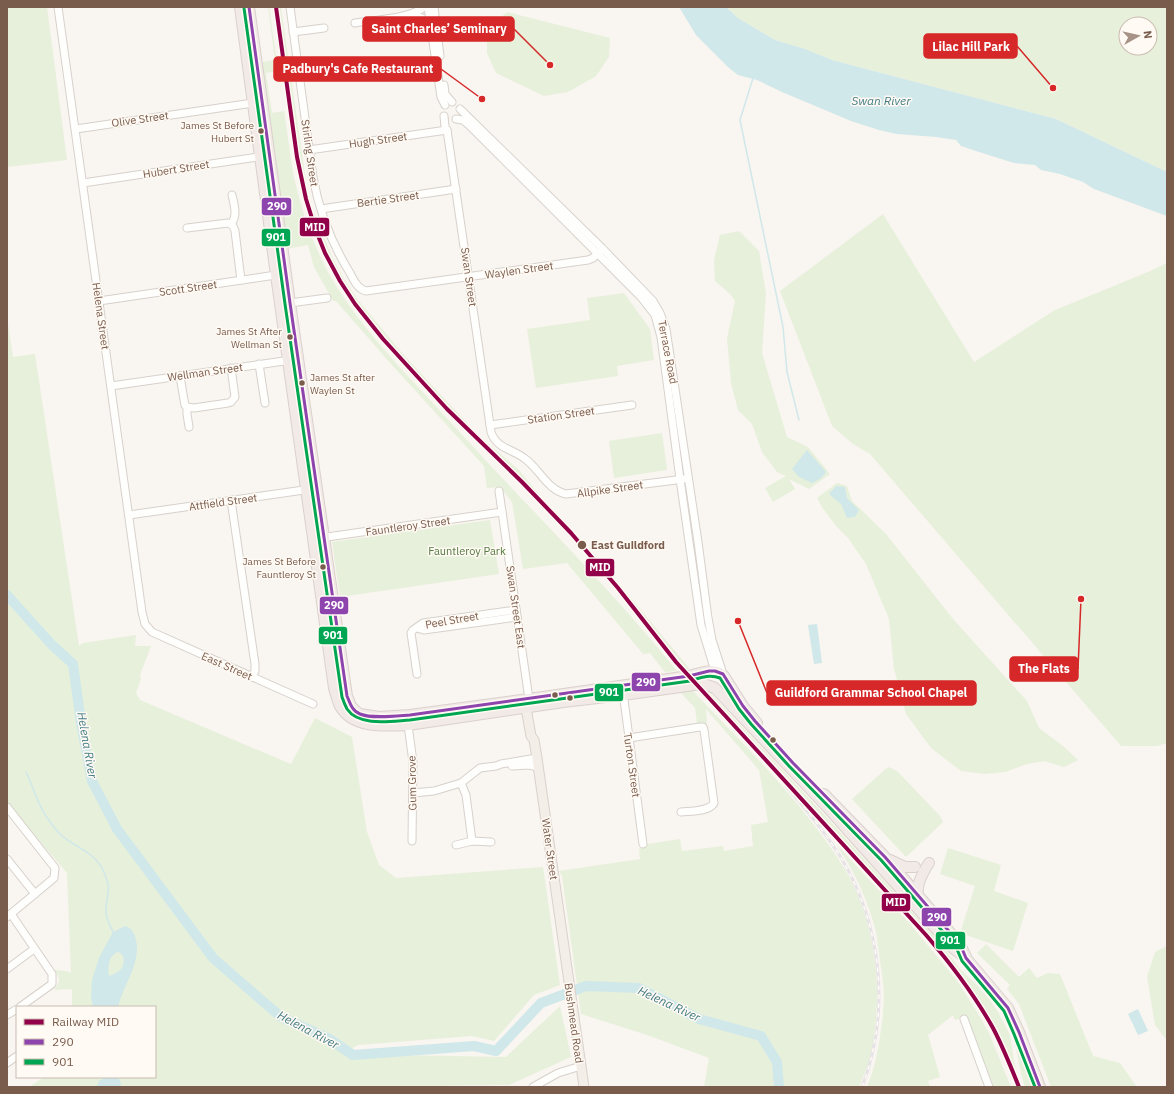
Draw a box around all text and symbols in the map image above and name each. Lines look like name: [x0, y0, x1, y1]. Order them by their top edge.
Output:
north arrow: [1118, 16, 1158, 56]
callout: Saint Charles’ Seminary: [363, 17, 514, 41]
text: Saint Charles’ Seminary: [371, 21, 507, 36]
text: N: [1140, 30, 1155, 40]
callout: Lilac Hill Park: [924, 34, 1017, 58]
text: Lilac Hill Park: [932, 39, 1010, 54]
callout: Padbury's Cafe Restaurant: [274, 57, 441, 81]
text: Padbury's Cafe Restaurant: [283, 61, 434, 76]
water label: Swan River: [851, 93, 911, 108]
street label: Olive Street: [110, 108, 170, 130]
place label: James St Before Hubert St: [181, 119, 255, 145]
street label: Stirling Street: [298, 119, 322, 188]
marker: James St Before Hubert St: [256, 126, 266, 136]
street label: Hugh Street: [348, 129, 408, 151]
street label: Hubert Street: [142, 157, 210, 181]
street label: Bertie Street: [356, 188, 420, 210]
line badge: 290: [261, 197, 292, 216]
text: 290: [267, 199, 287, 213]
line badge: MID: [299, 217, 330, 237]
text: MID: [304, 220, 326, 234]
line badge: 901: [261, 228, 291, 247]
text: 901: [266, 230, 286, 244]
street label: Swan Street: [458, 246, 480, 308]
street label: Waylen Street: [484, 258, 554, 282]
street label: Scott Street: [158, 277, 218, 299]
street label: Helena Street: [89, 281, 113, 351]
street label: Terrace Road: [655, 319, 681, 385]
place label: James St After Wellman St: [216, 325, 282, 351]
marker: James St After Wellman St: [285, 332, 295, 342]
street label: Wellman Street: [166, 360, 244, 384]
place label: James St after Waylen St: [310, 371, 375, 397]
marker: James St after Waylen St: [297, 378, 307, 388]
street label: Station Street: [526, 403, 596, 427]
street label: Allpike Street: [576, 477, 644, 501]
street label: Attfield Street: [188, 490, 258, 514]
street label: Fauntleroy Street: [365, 513, 451, 539]
place label: East Guildford: [591, 538, 665, 552]
marker: East Guildford: [576, 539, 588, 551]
park label: Fauntleroy Park: [428, 544, 506, 558]
place label: James St Before Fauntleroy St: [243, 555, 317, 581]
line badge: MID: [585, 558, 615, 577]
text: MID: [589, 560, 611, 574]
marker: James St Before Fauntleroy St: [318, 562, 328, 572]
street label: Swan Street East: [503, 565, 529, 650]
line badge: 290: [319, 596, 349, 615]
text: 290: [324, 598, 344, 612]
street label: Peel Street: [424, 608, 480, 632]
line badge: 901: [318, 626, 348, 645]
text: 901: [323, 628, 343, 642]
street label: East Street: [199, 649, 255, 683]
callout: The Flats: [1010, 657, 1078, 681]
text: The Flats: [1018, 661, 1070, 676]
line badge: 290: [631, 672, 661, 692]
text: 290: [636, 675, 656, 689]
callout: Guildford Grammar School Chapel: [767, 681, 976, 705]
line badge: 901: [594, 683, 624, 702]
text: 901: [599, 685, 619, 699]
text: Guildford Grammar School Chapel: [775, 685, 968, 700]
unlabelled marker: [550, 690, 560, 700]
unlabelled marker: [565, 693, 575, 703]
water label: Helena River: [74, 711, 101, 780]
street label: Turton Street: [621, 732, 643, 798]
unlabelled marker: [768, 735, 778, 745]
street label: Gum Grove: [405, 755, 419, 811]
street label: Water Street: [539, 817, 561, 881]
line badge: MID: [881, 893, 911, 912]
text: MID: [885, 895, 907, 909]
line badge: 290: [921, 907, 952, 927]
text: 290: [927, 910, 947, 924]
line badge: 901: [935, 931, 966, 950]
text: 901: [940, 933, 960, 947]
street label: Bushmead Road: [561, 982, 587, 1064]
water label: Helena River: [636, 983, 703, 1025]
legend: [16, 1006, 156, 1078]
water label: Helena River: [275, 1007, 342, 1052]
text: Railway MID: [52, 1014, 119, 1029]
text: 290: [52, 1034, 74, 1049]
text: 901: [52, 1054, 74, 1069]

